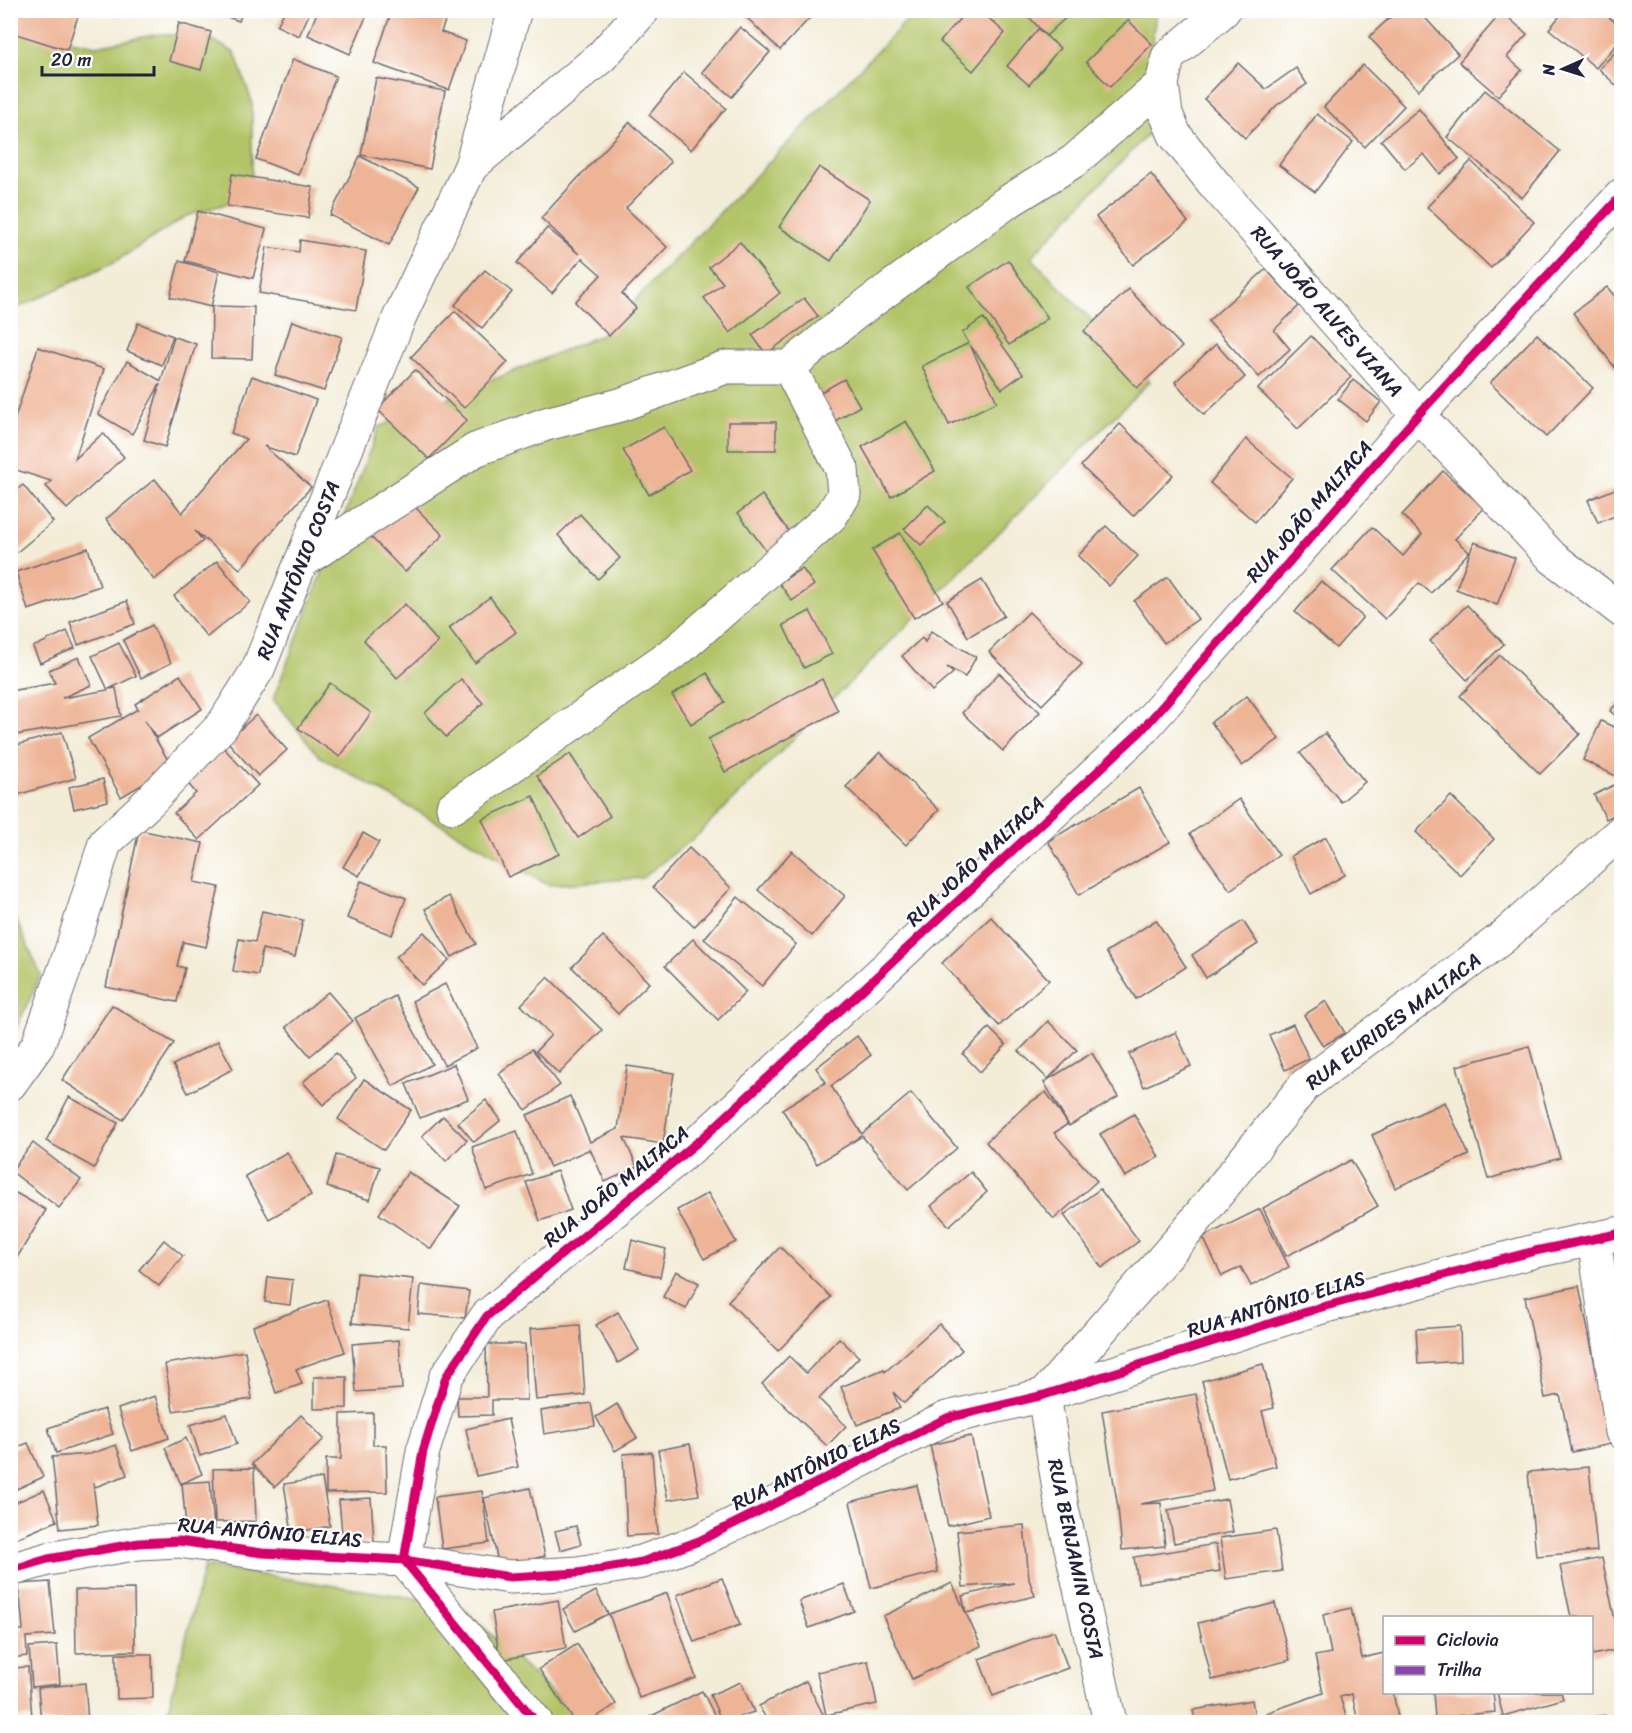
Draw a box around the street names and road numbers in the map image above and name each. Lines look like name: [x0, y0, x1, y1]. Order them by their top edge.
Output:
street label: RUA JOÃO ALVES VIANA: [1242, 217, 1412, 405]
street label: RUA JOÃO MALTACA: [1237, 432, 1382, 591]
street label: RUA ANTÔNIO COSTA: [247, 475, 350, 665]
street label: RUA JOÃO MALTACA: [898, 787, 1053, 935]
street label: RUA EURIDES MALTACA: [1298, 943, 1489, 1099]
street label: RUA JOÃO MALTACA: [535, 1116, 697, 1257]
street label: RUA ANTÔNIO ELIAS: [1183, 1261, 1370, 1348]
street label: RUA ANTÔNIO ELIAS: [726, 1408, 907, 1521]
street label: RUA BENJAMIN COSTA: [1037, 1456, 1114, 1663]
street label: RUA ANTÔNIO ELIAS: [177, 1507, 364, 1558]

